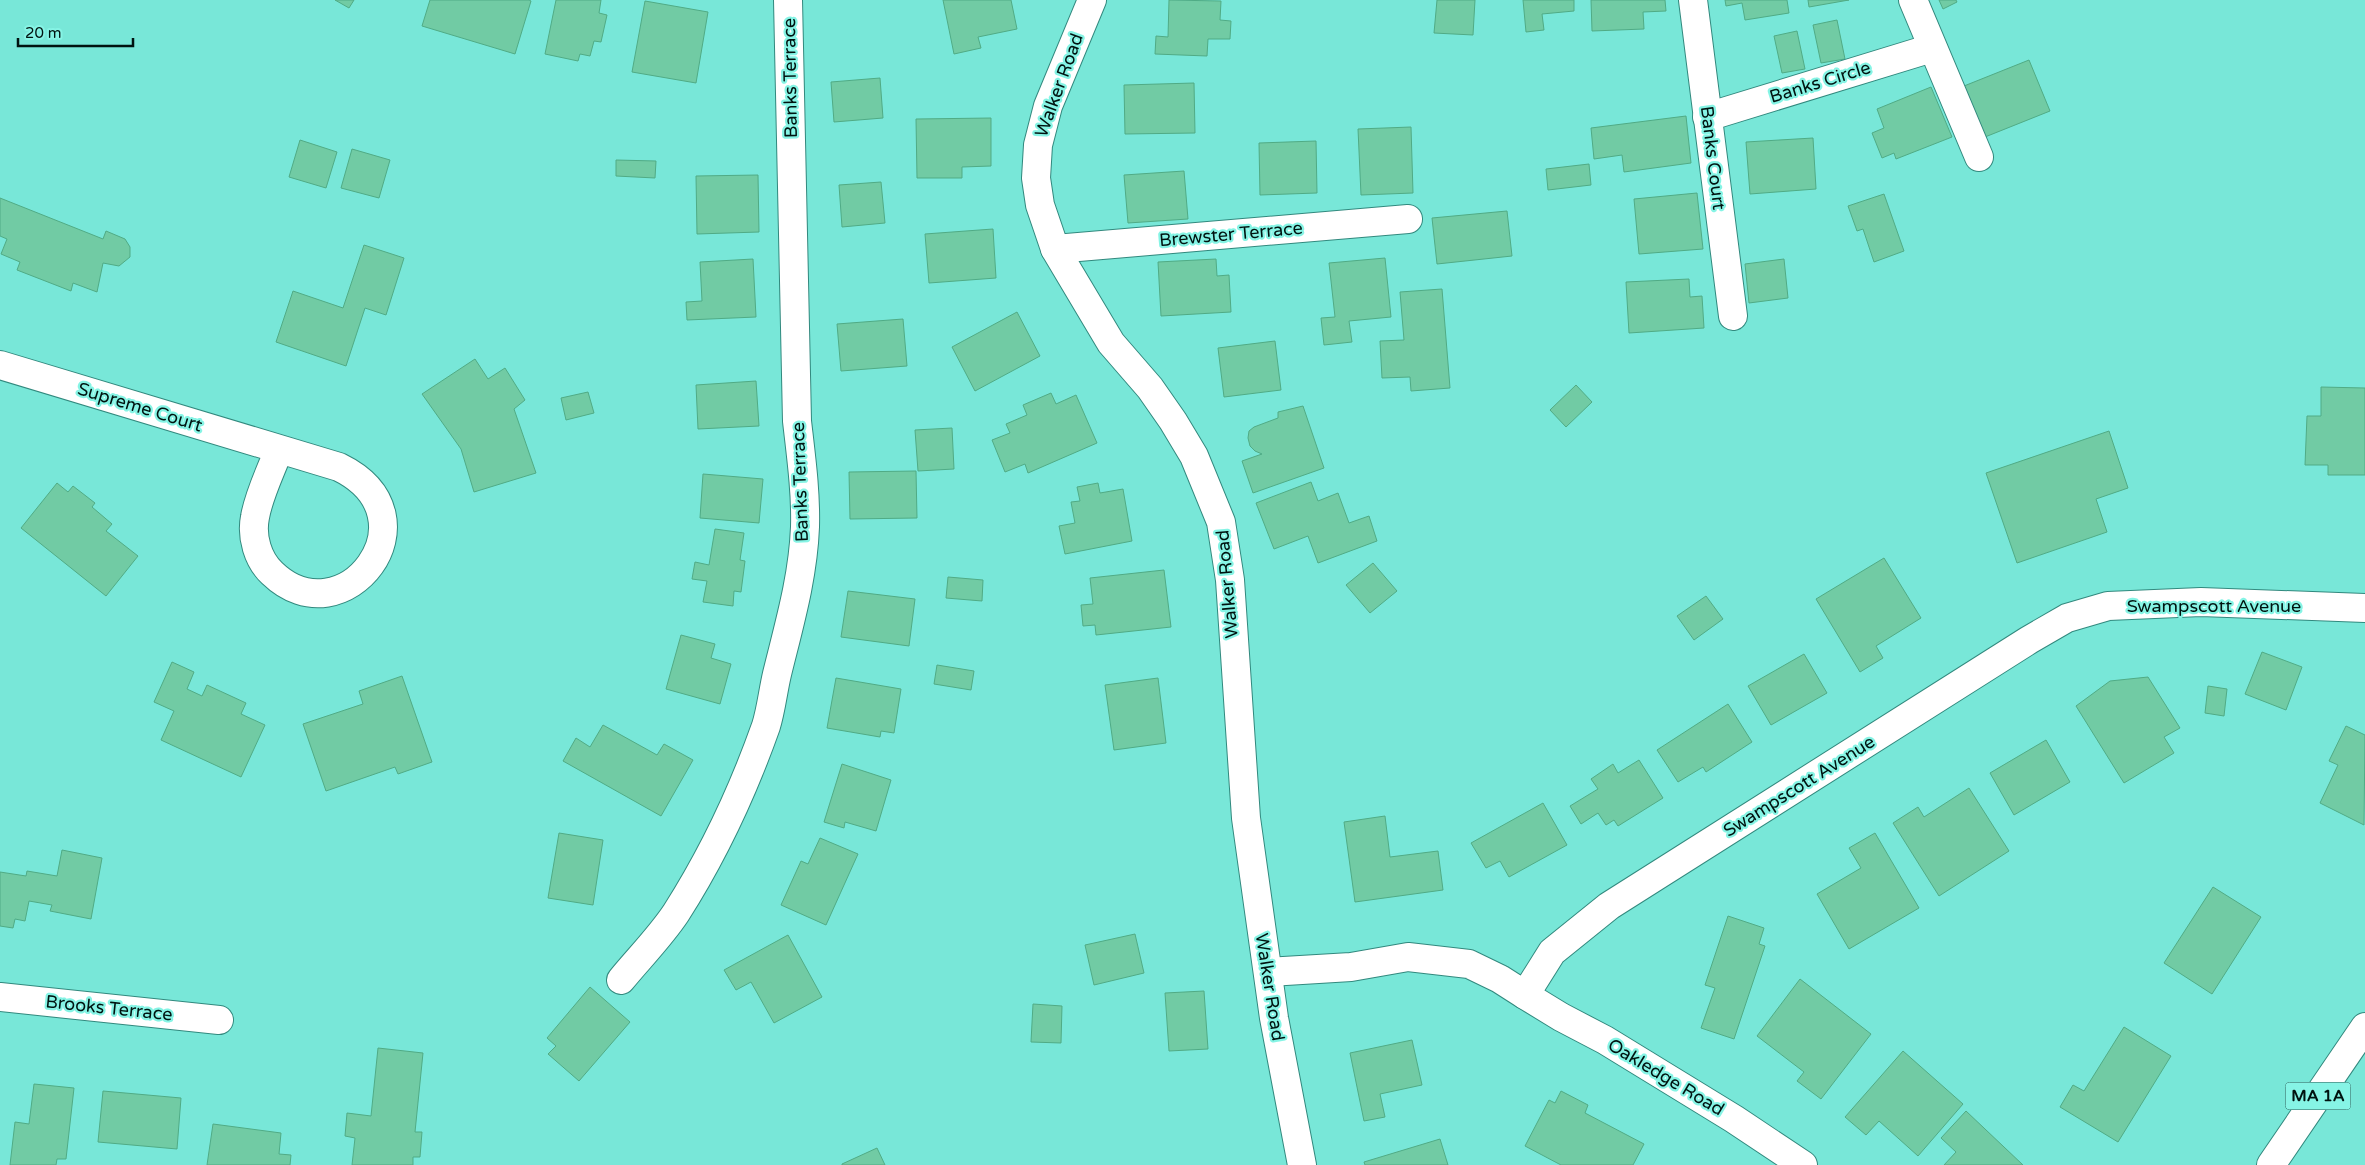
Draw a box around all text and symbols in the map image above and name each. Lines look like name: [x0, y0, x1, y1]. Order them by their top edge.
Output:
scale bar: [18, 15, 132, 47]
street label: Banks Terrace: [778, 18, 802, 138]
text: 20 m: [25, 24, 62, 42]
street label: Walker Road: [1030, 30, 1088, 140]
street label: Banks Circle: [1767, 56, 1873, 108]
street label: Banks Court: [1696, 105, 1730, 211]
street label: Brewster Terrace: [1158, 217, 1304, 251]
street label: Supreme Court: [75, 378, 205, 436]
street label: Banks Terrace: [787, 422, 813, 542]
street label: Walker Road: [1211, 529, 1243, 639]
street label: Swampscott Avenue: [2127, 595, 2301, 617]
street label: Swampscott Avenue: [1719, 730, 1879, 842]
street label: Walker Road: [1251, 932, 1289, 1042]
street label: Brooks Terrace: [44, 990, 174, 1026]
street label: Oakledge Road: [1604, 1034, 1728, 1120]
road number: MA 1A: [2286, 1082, 2350, 1110]

